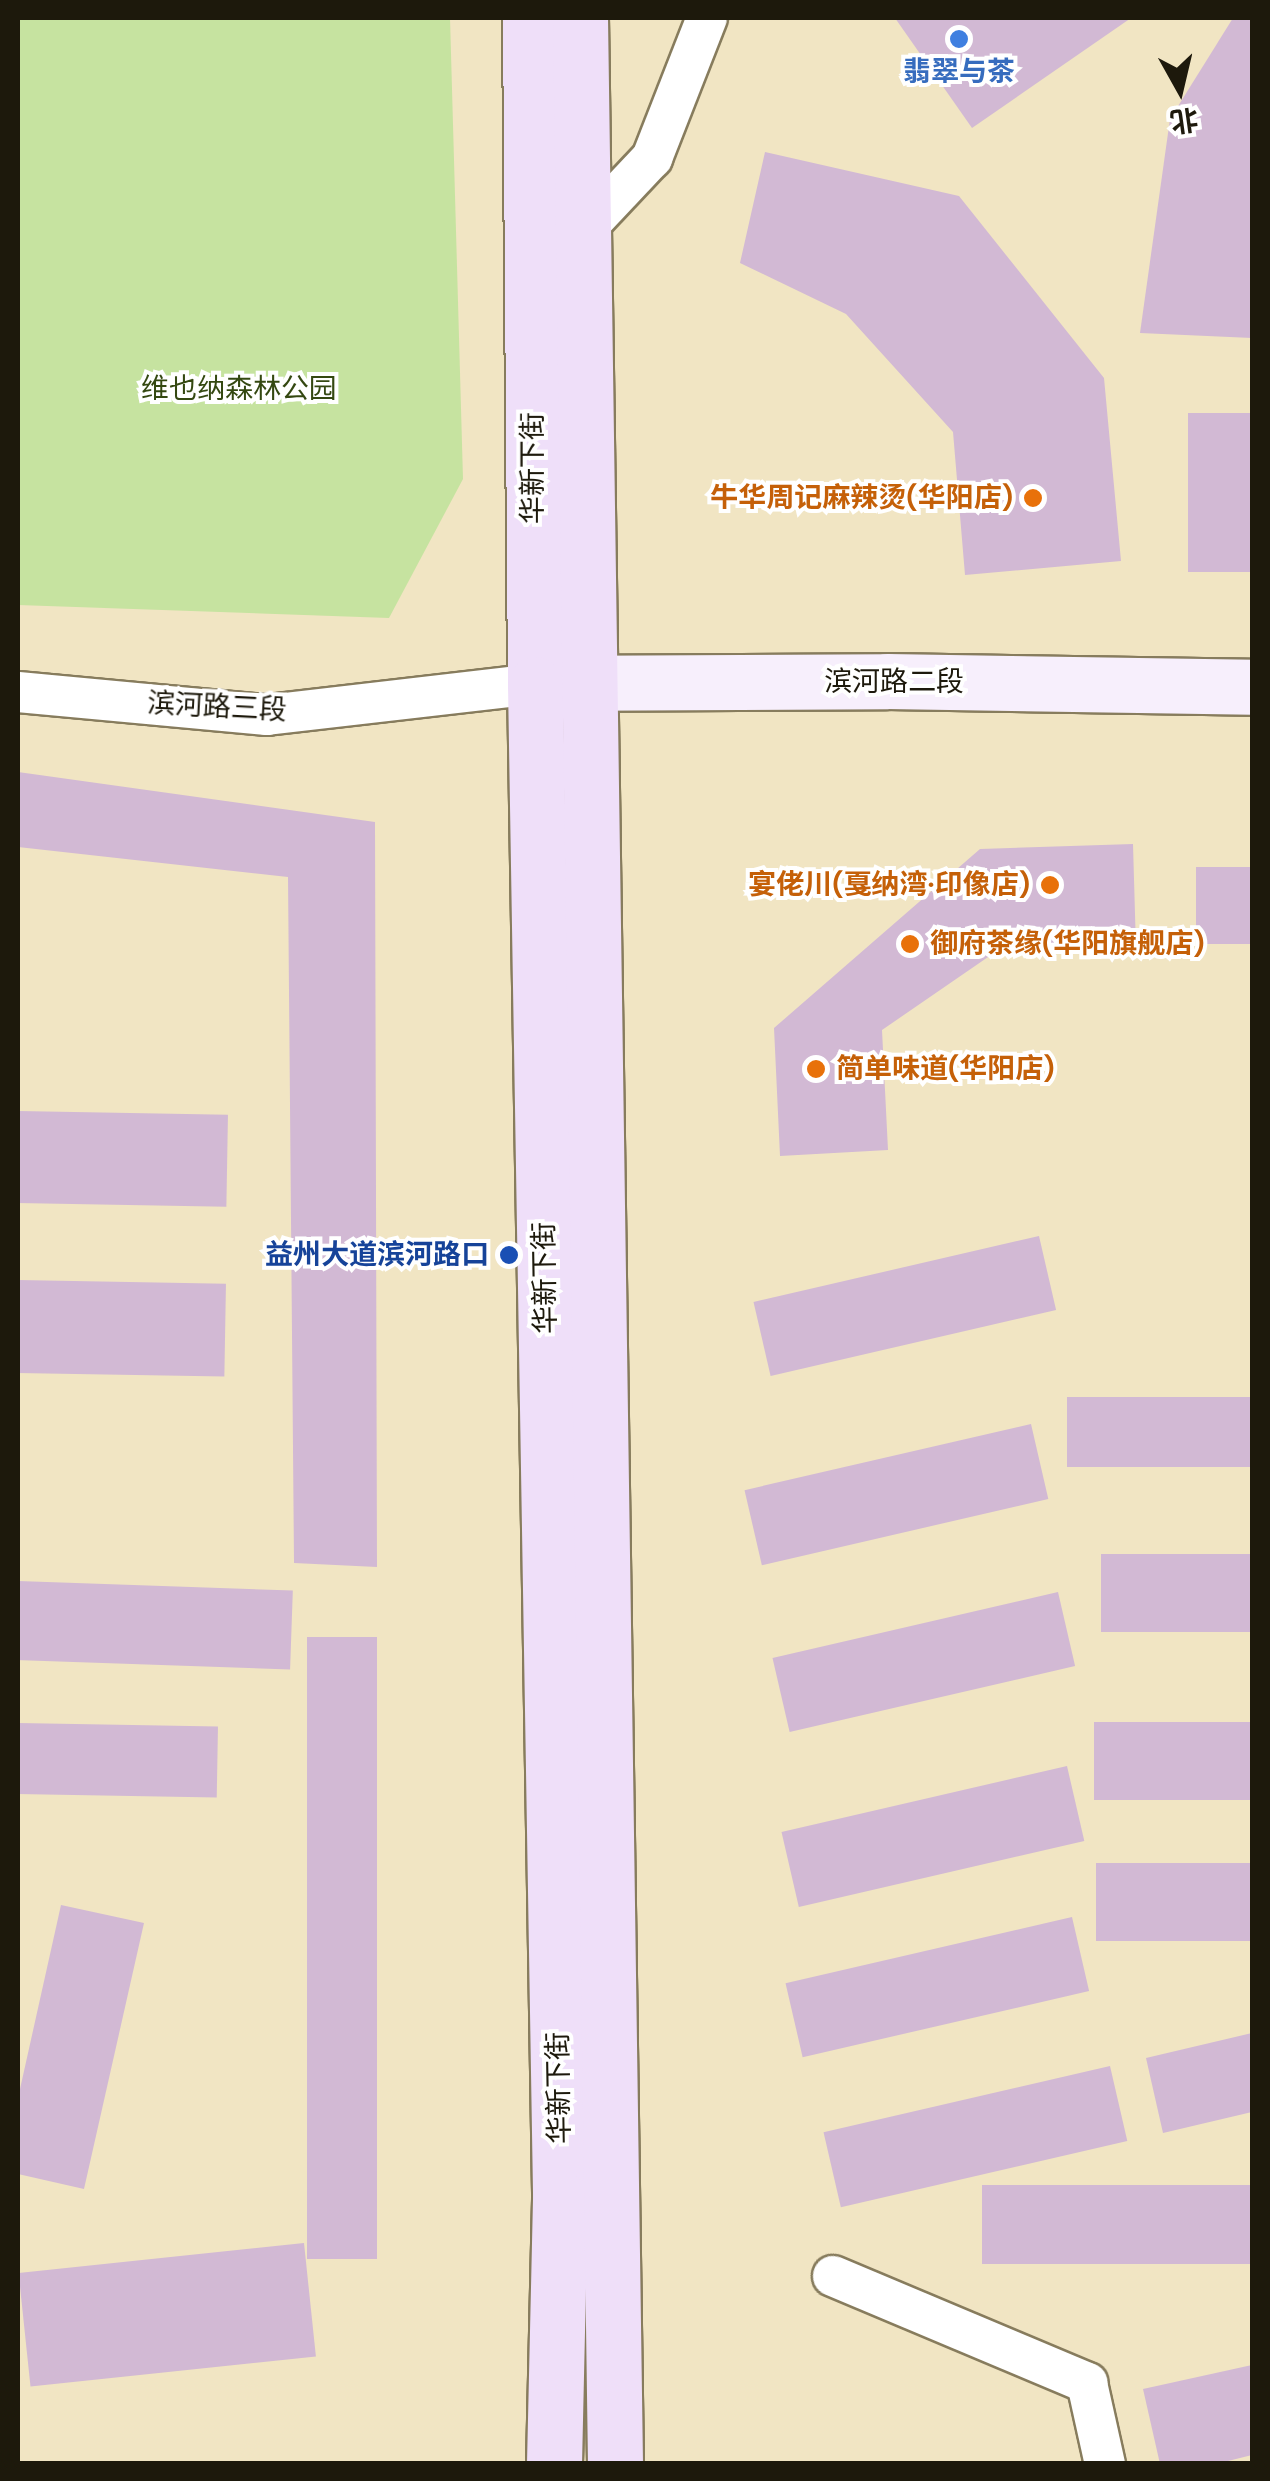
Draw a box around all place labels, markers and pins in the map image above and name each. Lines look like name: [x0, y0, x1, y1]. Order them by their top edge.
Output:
marker: 翡翠与茶: [948, 28, 970, 50]
place label: 翡翠与茶: [903, 55, 1015, 89]
place label: 牛华周记麻辣烫(华阳店): [710, 481, 1013, 515]
marker: 牛华周记麻辣烫(华阳店): [1022, 487, 1044, 509]
place label: 宴佬川(戛纳湾·印像店): [748, 868, 1030, 902]
marker: 宴佬川(戛纳湾·印像店): [1039, 874, 1061, 896]
place label: 御府茶缘(华阳旗舰店): [930, 927, 1205, 961]
marker: 御府茶缘(华阳旗舰店): [899, 933, 921, 955]
place label: 简单味道(华阳店): [836, 1052, 1055, 1086]
marker: 简单味道(华阳店): [805, 1058, 827, 1080]
place label: 益州大道滨河路口: [265, 1238, 489, 1272]
marker: 益州大道滨河路口: [498, 1244, 520, 1266]

